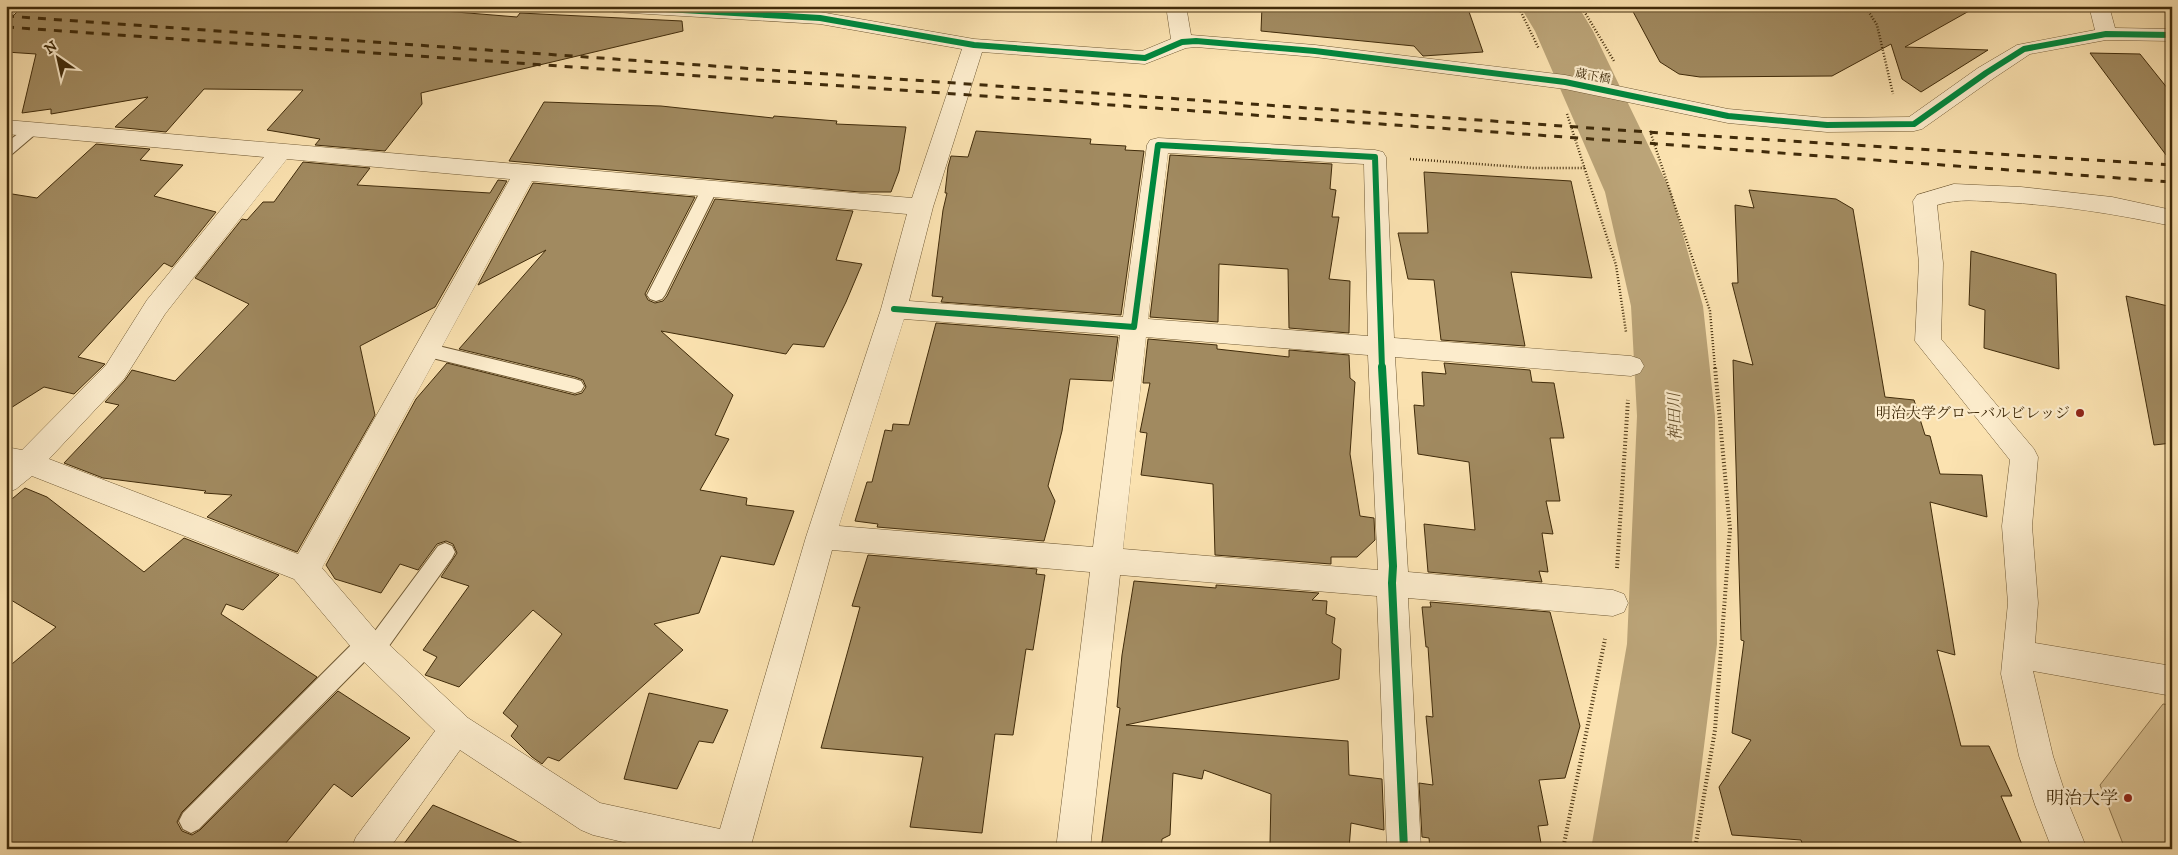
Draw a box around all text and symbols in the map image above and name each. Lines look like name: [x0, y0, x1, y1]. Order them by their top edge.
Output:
north arrow: [32, 32, 82, 82]
text: N: [41, 37, 62, 59]
street label: 蔵下橋: [1574, 66, 1612, 87]
water label: 神田川: [1664, 391, 1686, 441]
place label: 明治大学グローバルビレッジ: [1876, 404, 2070, 423]
marker: 明治大学グローバルビレッジ: [2074, 407, 2086, 419]
place label: 明治大学: [2046, 788, 2118, 810]
marker: 明治大学: [2122, 792, 2134, 804]

